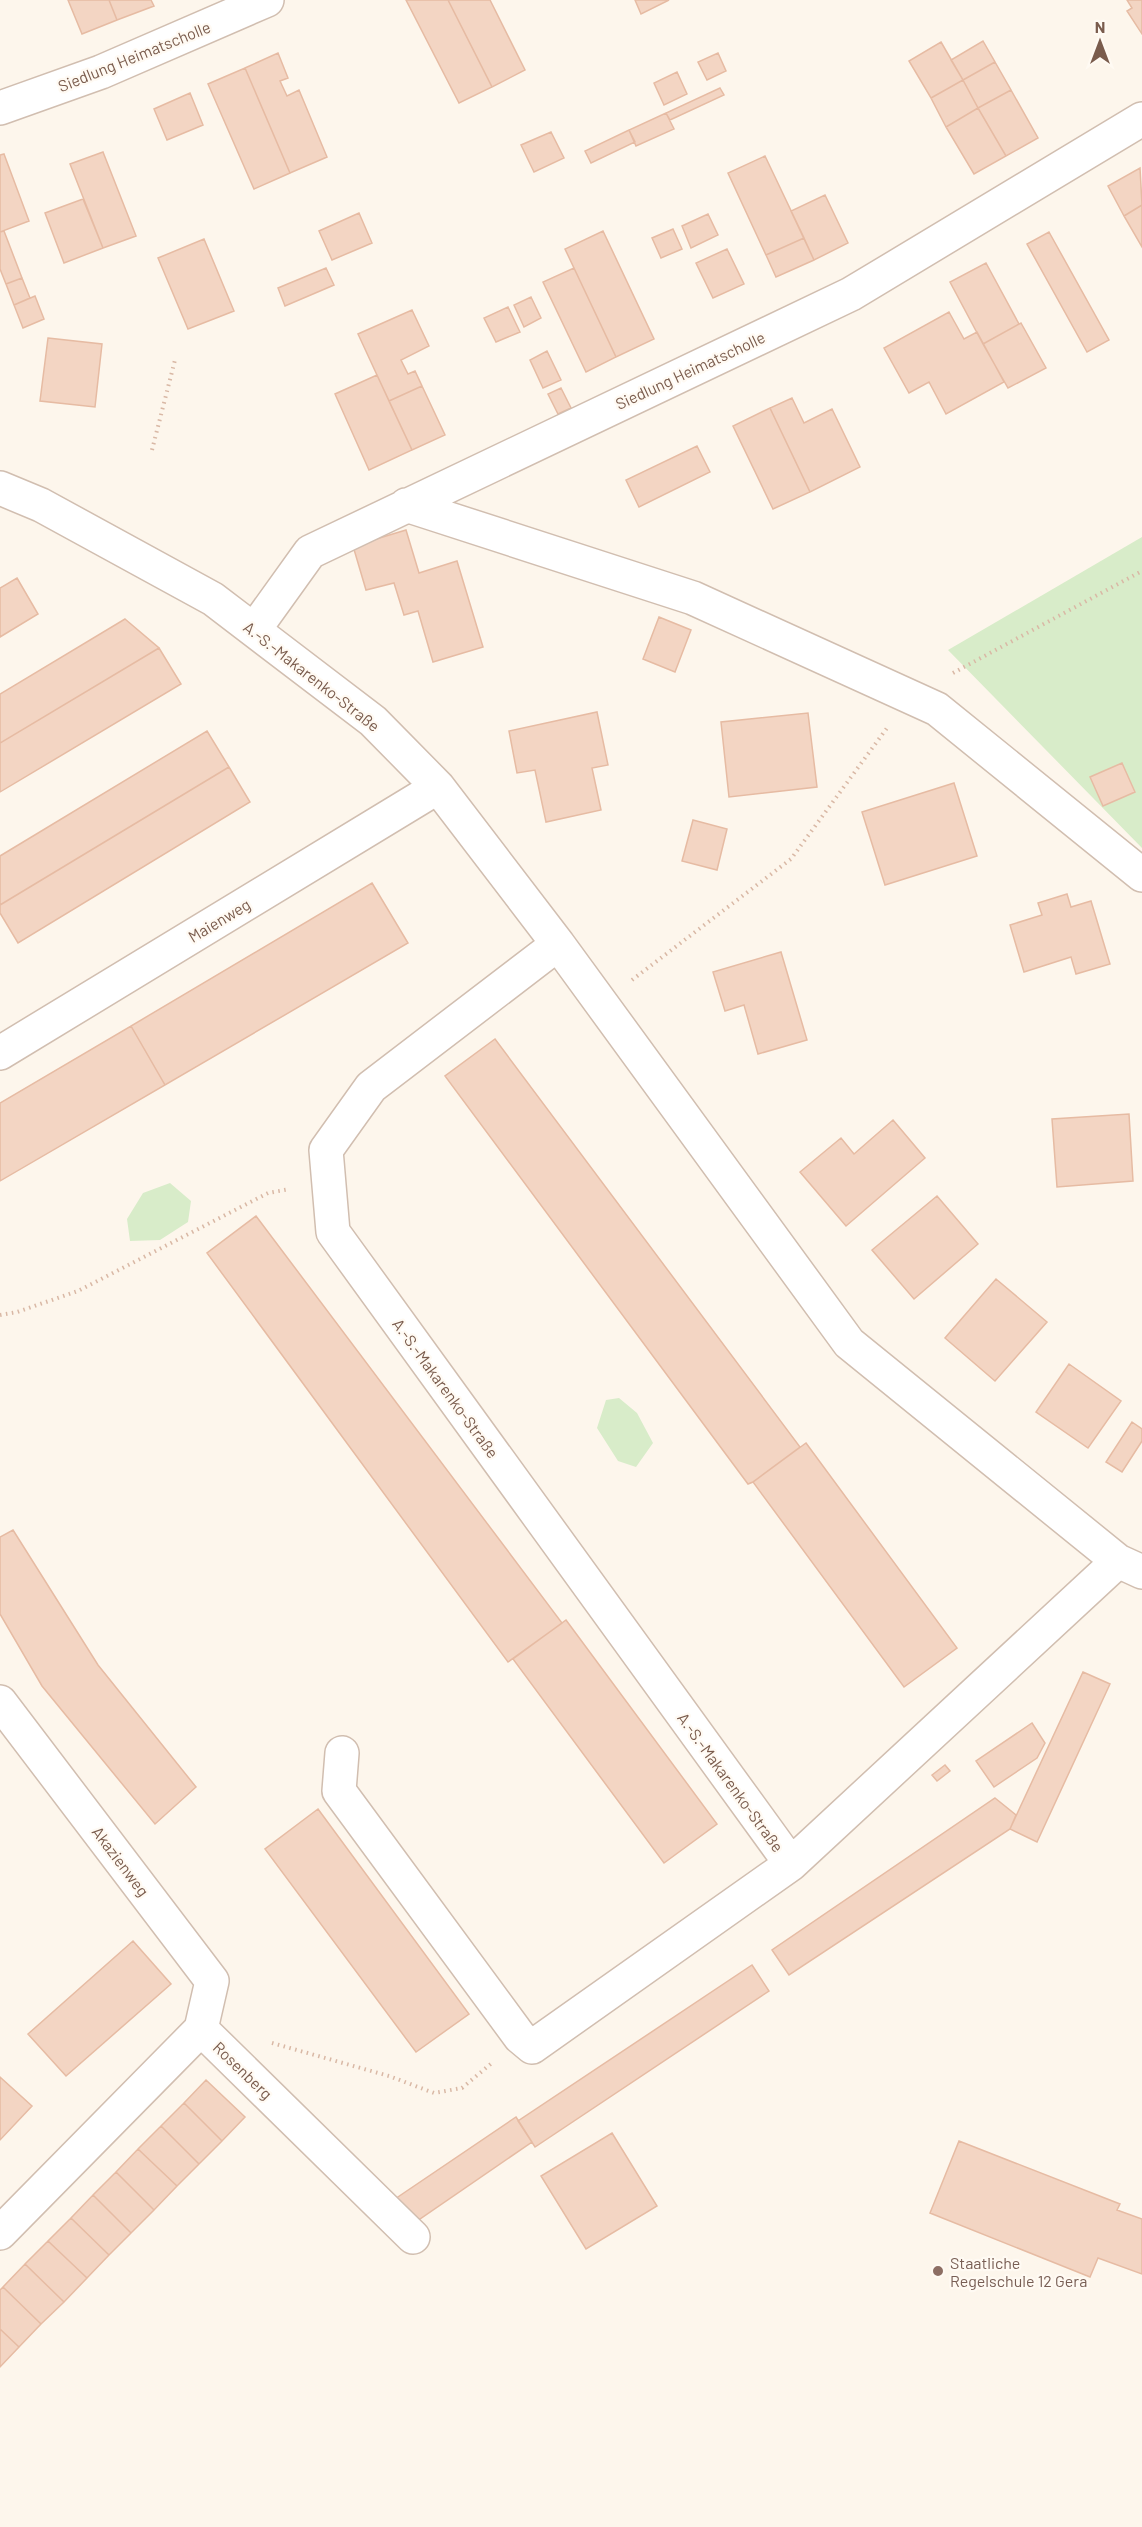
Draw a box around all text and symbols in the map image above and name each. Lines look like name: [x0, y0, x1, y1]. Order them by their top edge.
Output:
north arrow: [1070, 12, 1130, 72]
street label: Siedlung Heimatscholle: [55, 17, 213, 95]
text: N: [1095, 17, 1105, 36]
street label: Siedlung Heimatscholle: [612, 327, 768, 413]
street label: A.-S.-Makarenko-Straße: [240, 617, 384, 735]
street label: Maienweg: [185, 894, 253, 946]
street label: A.-S.-Makarenko-Straße: [389, 1315, 503, 1461]
street label: A.-S.-Makarenko-Straße: [674, 1709, 788, 1855]
street label: Akazienweg: [89, 1822, 153, 1900]
street label: Rosenberg: [210, 2037, 276, 2103]
place label: Staatliche Regelschule 12 Gera: [950, 2253, 1087, 2290]
marker: Staatliche Regelschule 12 Gera: [931, 2264, 945, 2278]

